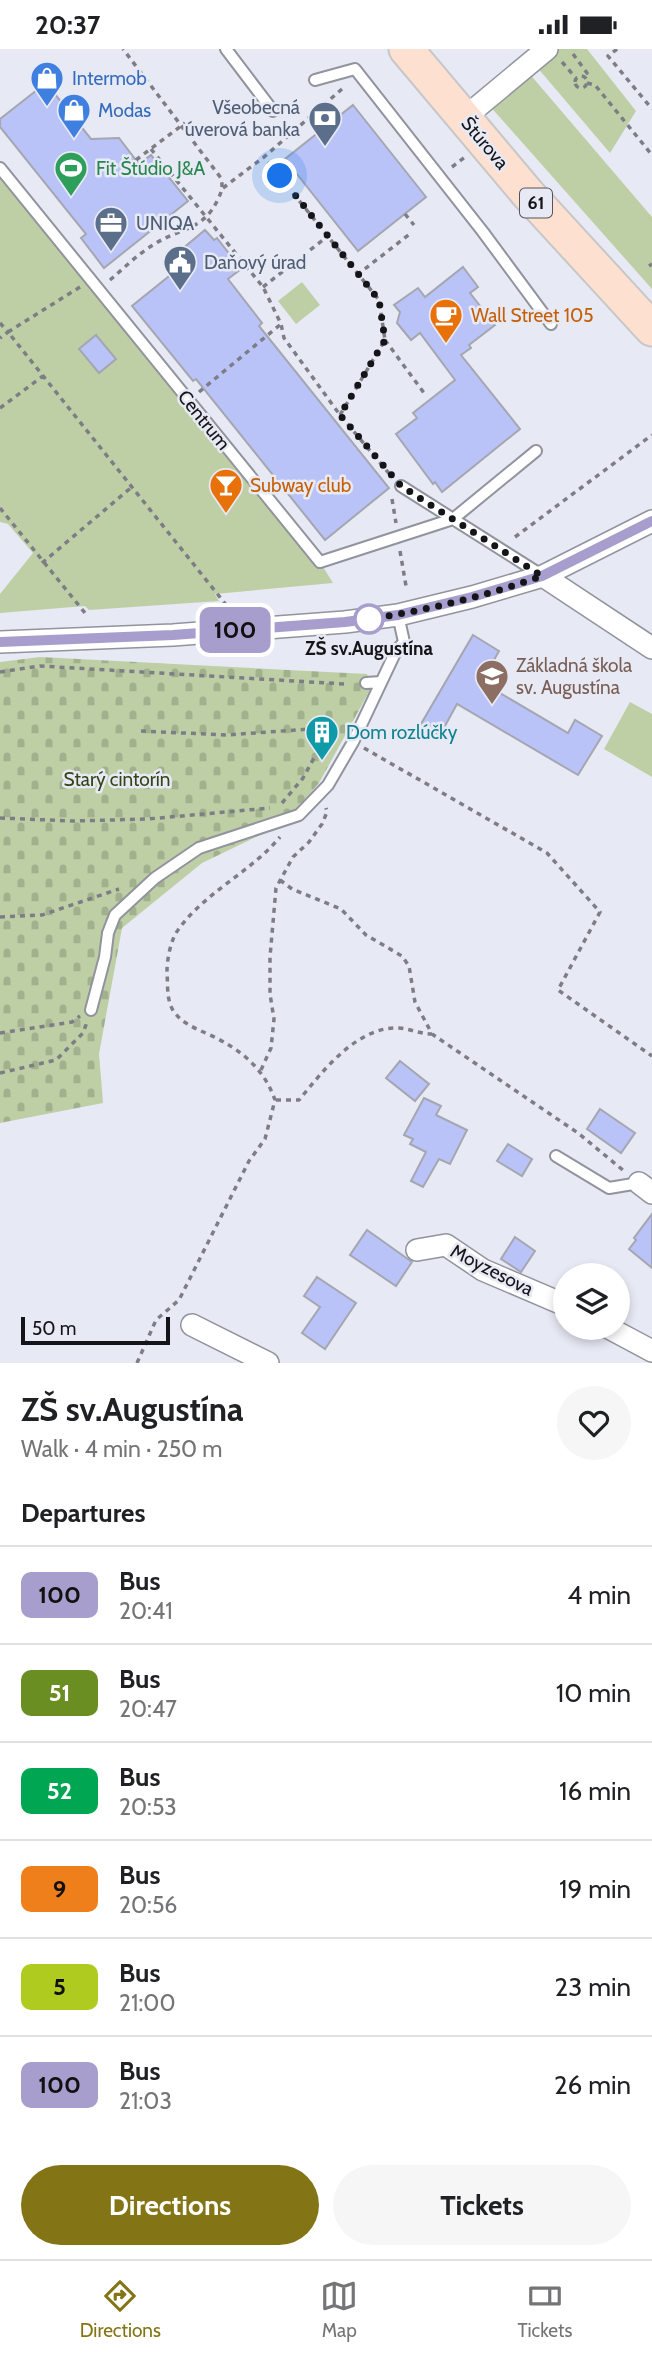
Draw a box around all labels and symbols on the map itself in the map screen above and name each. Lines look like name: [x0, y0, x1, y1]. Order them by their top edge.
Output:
shop icon: Intermob: [28, 59, 66, 108]
place label: Intermob: [72, 67, 147, 90]
shop icon: Modas: [55, 91, 93, 140]
place label: Všeobecná úverová banka: [185, 96, 300, 141]
place label: Modas: [98, 99, 151, 122]
bank icon: Všeobecná úverová banka: [306, 99, 344, 148]
street label: Štúrova: [456, 111, 514, 174]
sports icon: Fit Štúdio J&A: [52, 149, 90, 198]
place label: Fit Štúdio J&A: [96, 156, 205, 180]
your location: [262, 158, 297, 193]
road number: 61: [520, 189, 552, 217]
office icon: UNIQA: [92, 204, 130, 253]
place label: UNIQA: [136, 212, 194, 235]
public building icon: Daňový úrad: [161, 243, 199, 292]
place label: Daňový úrad: [204, 251, 306, 274]
cafe icon: Wall Street 105: [427, 296, 465, 345]
place label: Wall Street 105: [471, 304, 593, 327]
street label: Centrum: [173, 385, 235, 455]
bar icon: Subway club: [207, 466, 245, 515]
place label: Subway club: [250, 474, 351, 497]
marker: ZŠ sv.Augustína: [354, 604, 384, 634]
line badge: 100: [195, 607, 275, 653]
place label: ZŠ sv.Augustína: [305, 636, 434, 660]
place label: Základná škola sv. Augustína: [516, 654, 632, 699]
school or university icon: Základná škola sv. Augustína: [473, 657, 511, 706]
building icon: Dom rozlúčky: [303, 713, 341, 762]
place label: Dom rozlúčky: [346, 721, 458, 744]
park label: Starý cintorín: [64, 768, 170, 791]
street label: Moyzesova: [447, 1239, 537, 1301]
scale bar: [21, 1314, 170, 1346]

